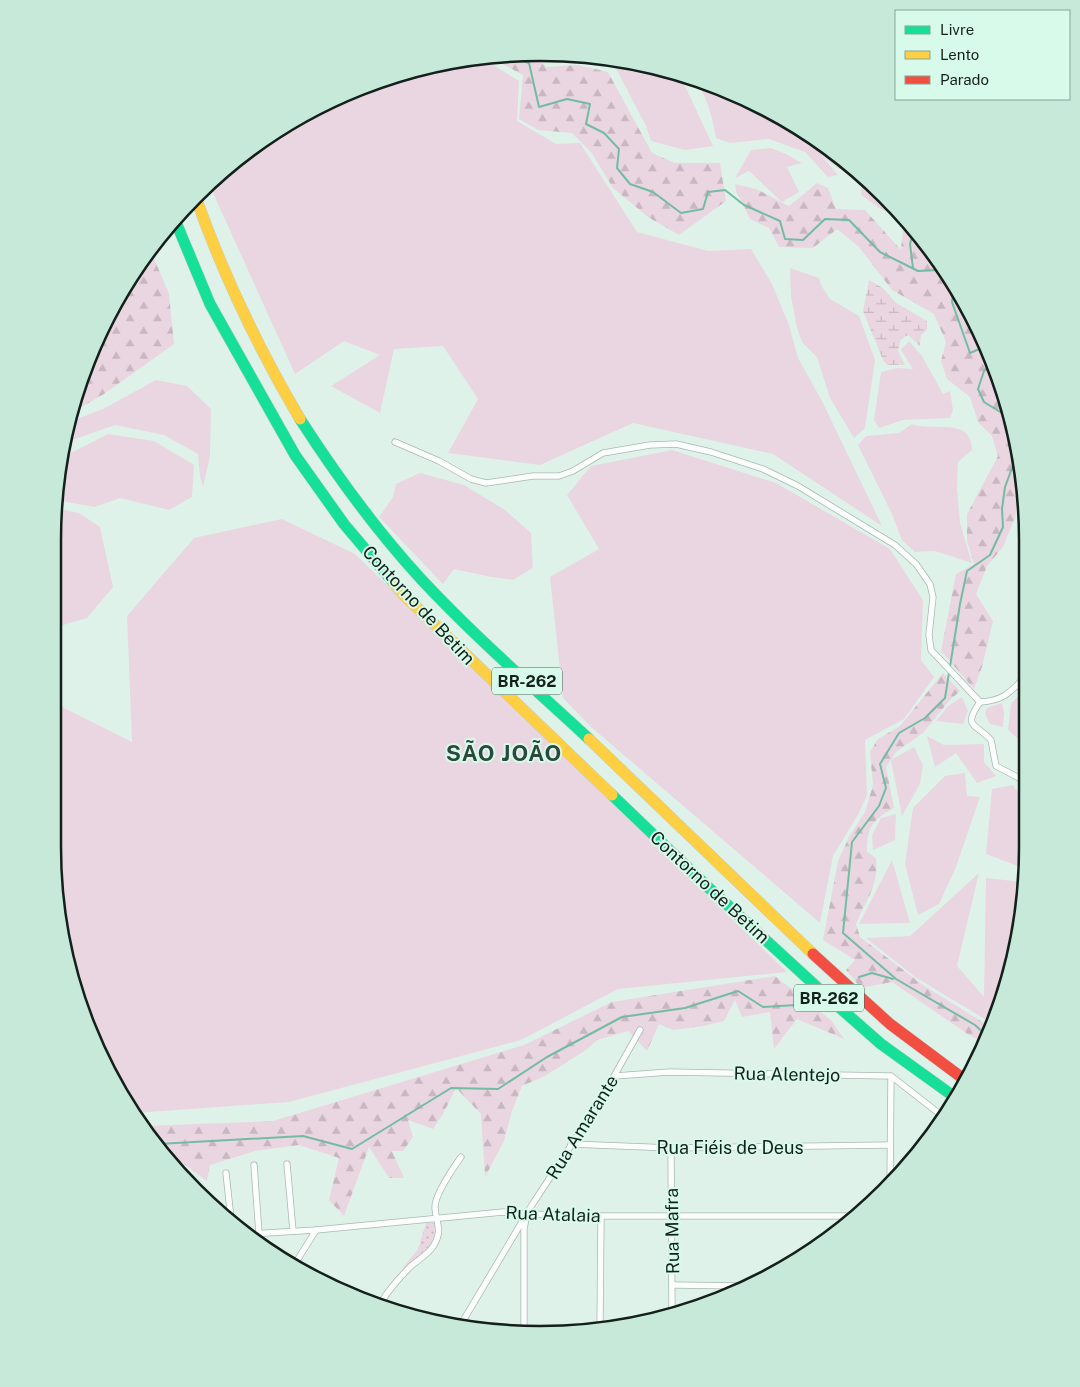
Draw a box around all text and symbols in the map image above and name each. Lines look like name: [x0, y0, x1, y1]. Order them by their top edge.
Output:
legend: [895, 10, 1070, 100]
text: Livre: [940, 21, 974, 38]
text: Lento: [940, 46, 979, 63]
text: Parado: [940, 71, 989, 88]
street label: Contorno de Betim: [358, 541, 480, 669]
road number: BR-262: [492, 668, 562, 694]
district label: SÃO JOÃO: [446, 739, 562, 766]
street label: Contorno de Betim: [646, 826, 774, 948]
road number: BR-262: [794, 984, 864, 1011]
street label: Rua Alentejo: [733, 1063, 841, 1085]
street label: Rua Amarante: [542, 1071, 622, 1183]
street label: Rua Fiéis de Deus: [656, 1137, 804, 1158]
street label: Rua Mafra: [661, 1188, 683, 1274]
street label: Rua Atalaia: [505, 1202, 601, 1226]

